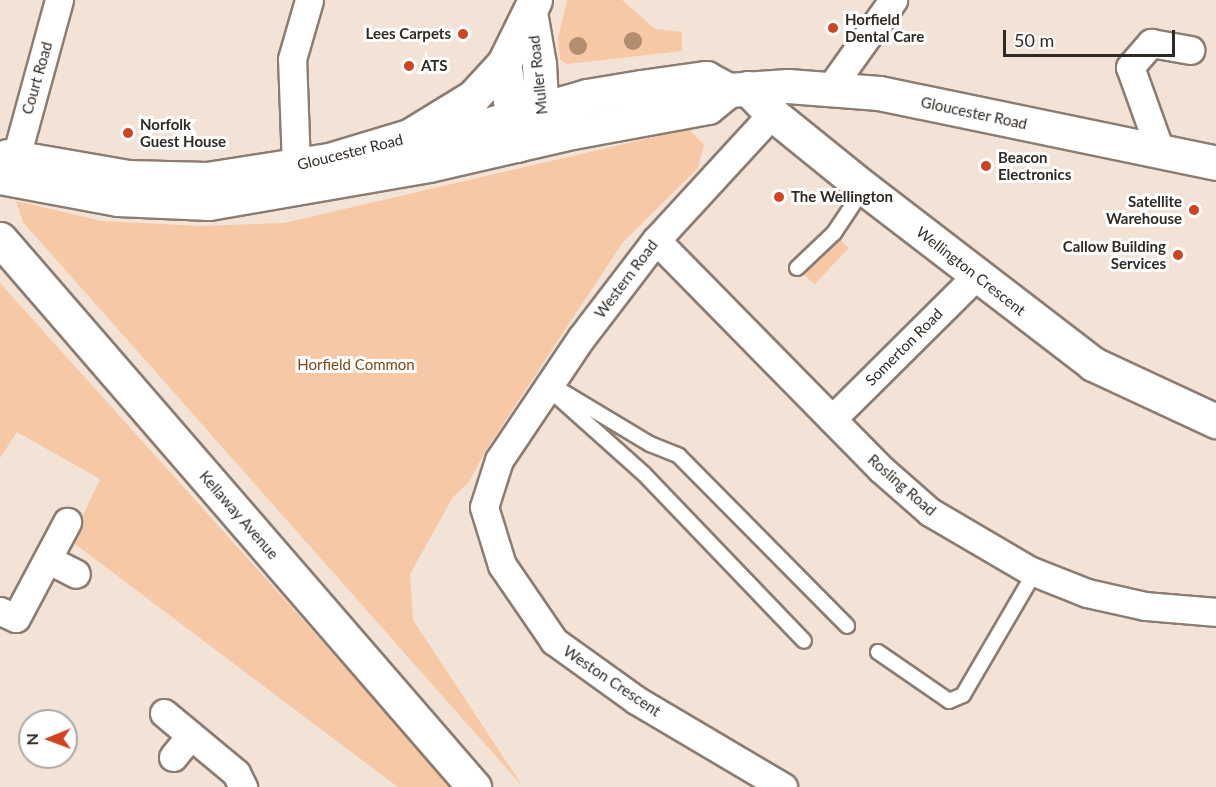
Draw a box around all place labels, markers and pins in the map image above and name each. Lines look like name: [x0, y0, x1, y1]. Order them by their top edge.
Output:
place label: Horfield Dental Care: [845, 10, 924, 45]
marker: Horfield Dental Care: [826, 21, 840, 35]
place label: Lees Carpets: [366, 25, 451, 43]
marker: Lees Carpets: [456, 27, 470, 41]
place label: ATS: [421, 57, 448, 75]
marker: ATS: [402, 59, 416, 73]
place label: Norfolk Guest House: [140, 115, 226, 150]
marker: Norfolk Guest House: [121, 126, 135, 140]
place label: Beacon Electronics: [998, 148, 1071, 183]
marker: Beacon Electronics: [979, 159, 993, 173]
place label: The Wellington: [791, 188, 893, 206]
marker: The Wellington: [772, 190, 786, 204]
place label: Satellite Warehouse: [1106, 192, 1182, 227]
marker: Satellite Warehouse: [1187, 203, 1201, 217]
place label: Callow Building Services: [1062, 237, 1166, 272]
marker: Callow Building Services: [1171, 248, 1185, 262]

